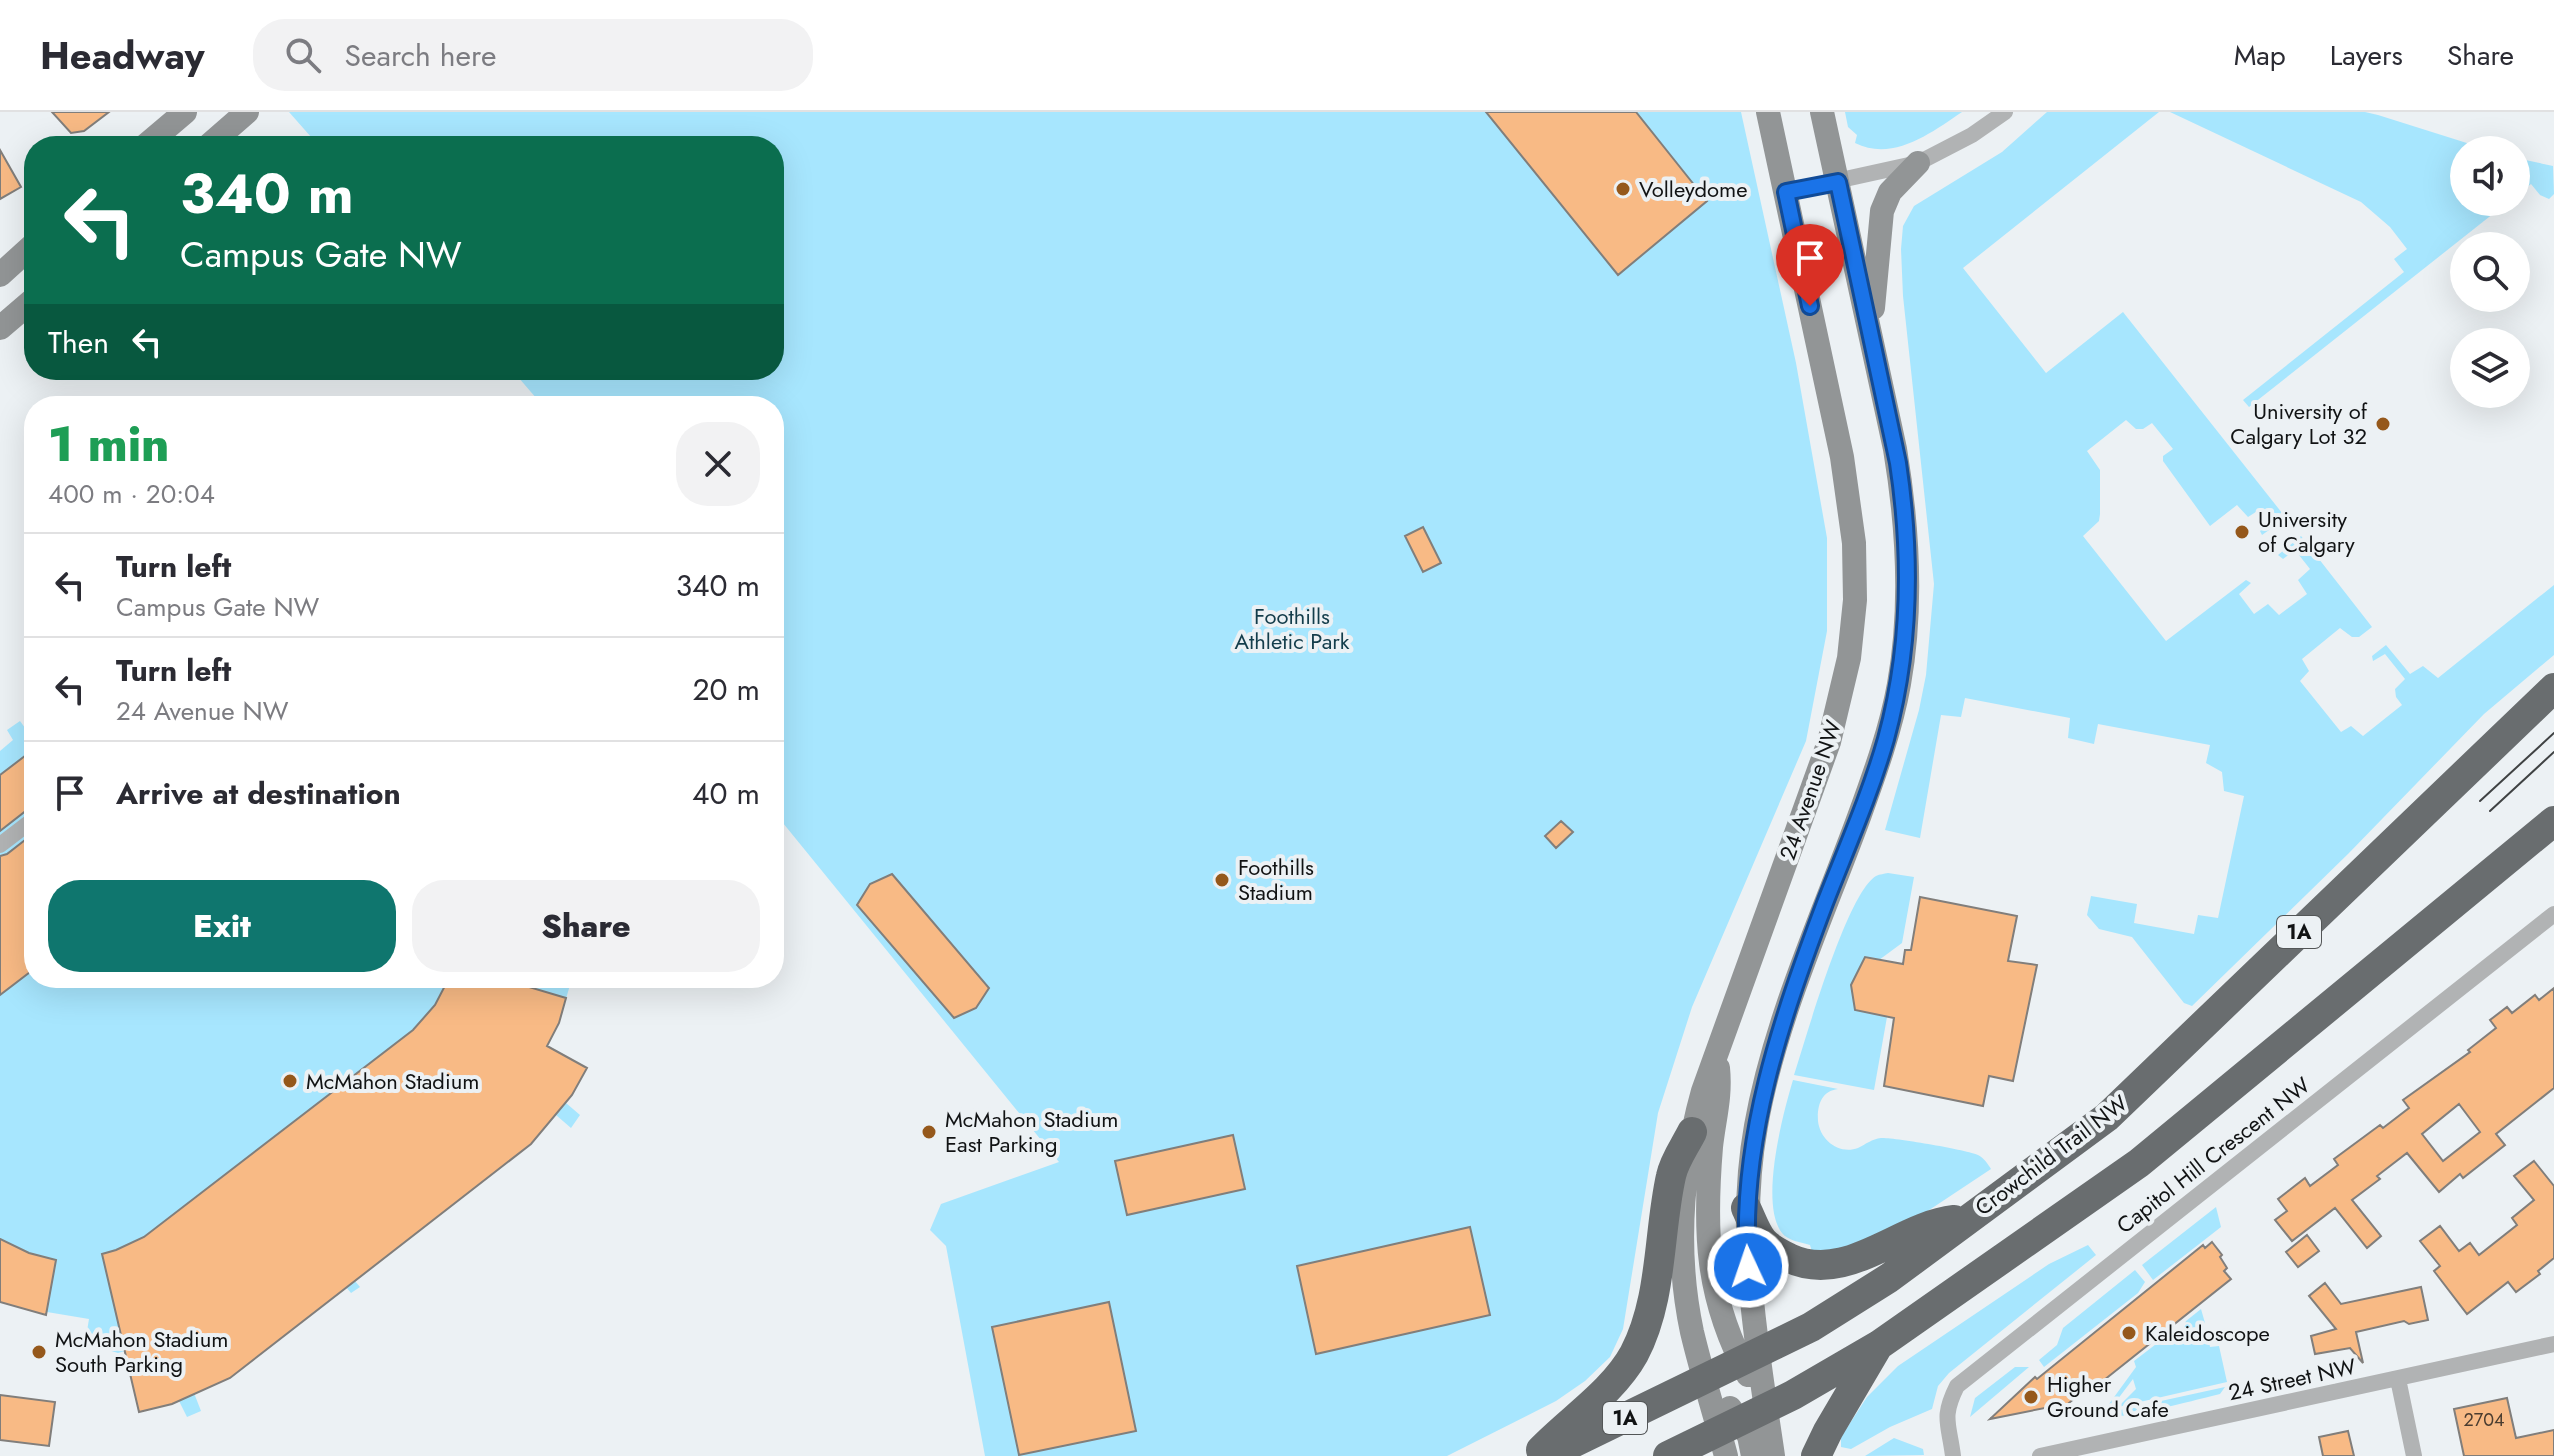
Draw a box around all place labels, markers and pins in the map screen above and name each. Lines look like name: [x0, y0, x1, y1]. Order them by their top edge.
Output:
place label: Volleydome: [1639, 173, 1748, 205]
marker: Volleydome: [1614, 180, 1632, 198]
pin: [1776, 224, 1844, 306]
place label: University of Calgary Lot 32: [2230, 395, 2368, 452]
marker: University of Calgary Lot 32: [2374, 415, 2392, 433]
place label: University of Calgary: [2258, 503, 2355, 560]
marker: University of Calgary: [2233, 523, 2251, 541]
place label: Foothills Stadium: [1238, 851, 1314, 908]
marker: Foothills Stadium: [1213, 871, 1231, 889]
place label: McMahon Stadium: [306, 1065, 479, 1097]
marker: McMahon Stadium: [281, 1072, 299, 1090]
place label: McMahon Stadium East Parking: [945, 1103, 1118, 1160]
marker: McMahon Stadium East Parking: [920, 1123, 938, 1141]
place label: Kaleidoscope: [2145, 1317, 2270, 1349]
place label: McMahon Stadium South Parking: [55, 1323, 228, 1380]
marker: Kaleidoscope: [2120, 1324, 2138, 1342]
marker: McMahon Stadium South Parking: [30, 1343, 48, 1361]
place label: Higher Ground Cafe: [2047, 1368, 2169, 1425]
marker: Higher Ground Cafe: [2022, 1388, 2040, 1406]

